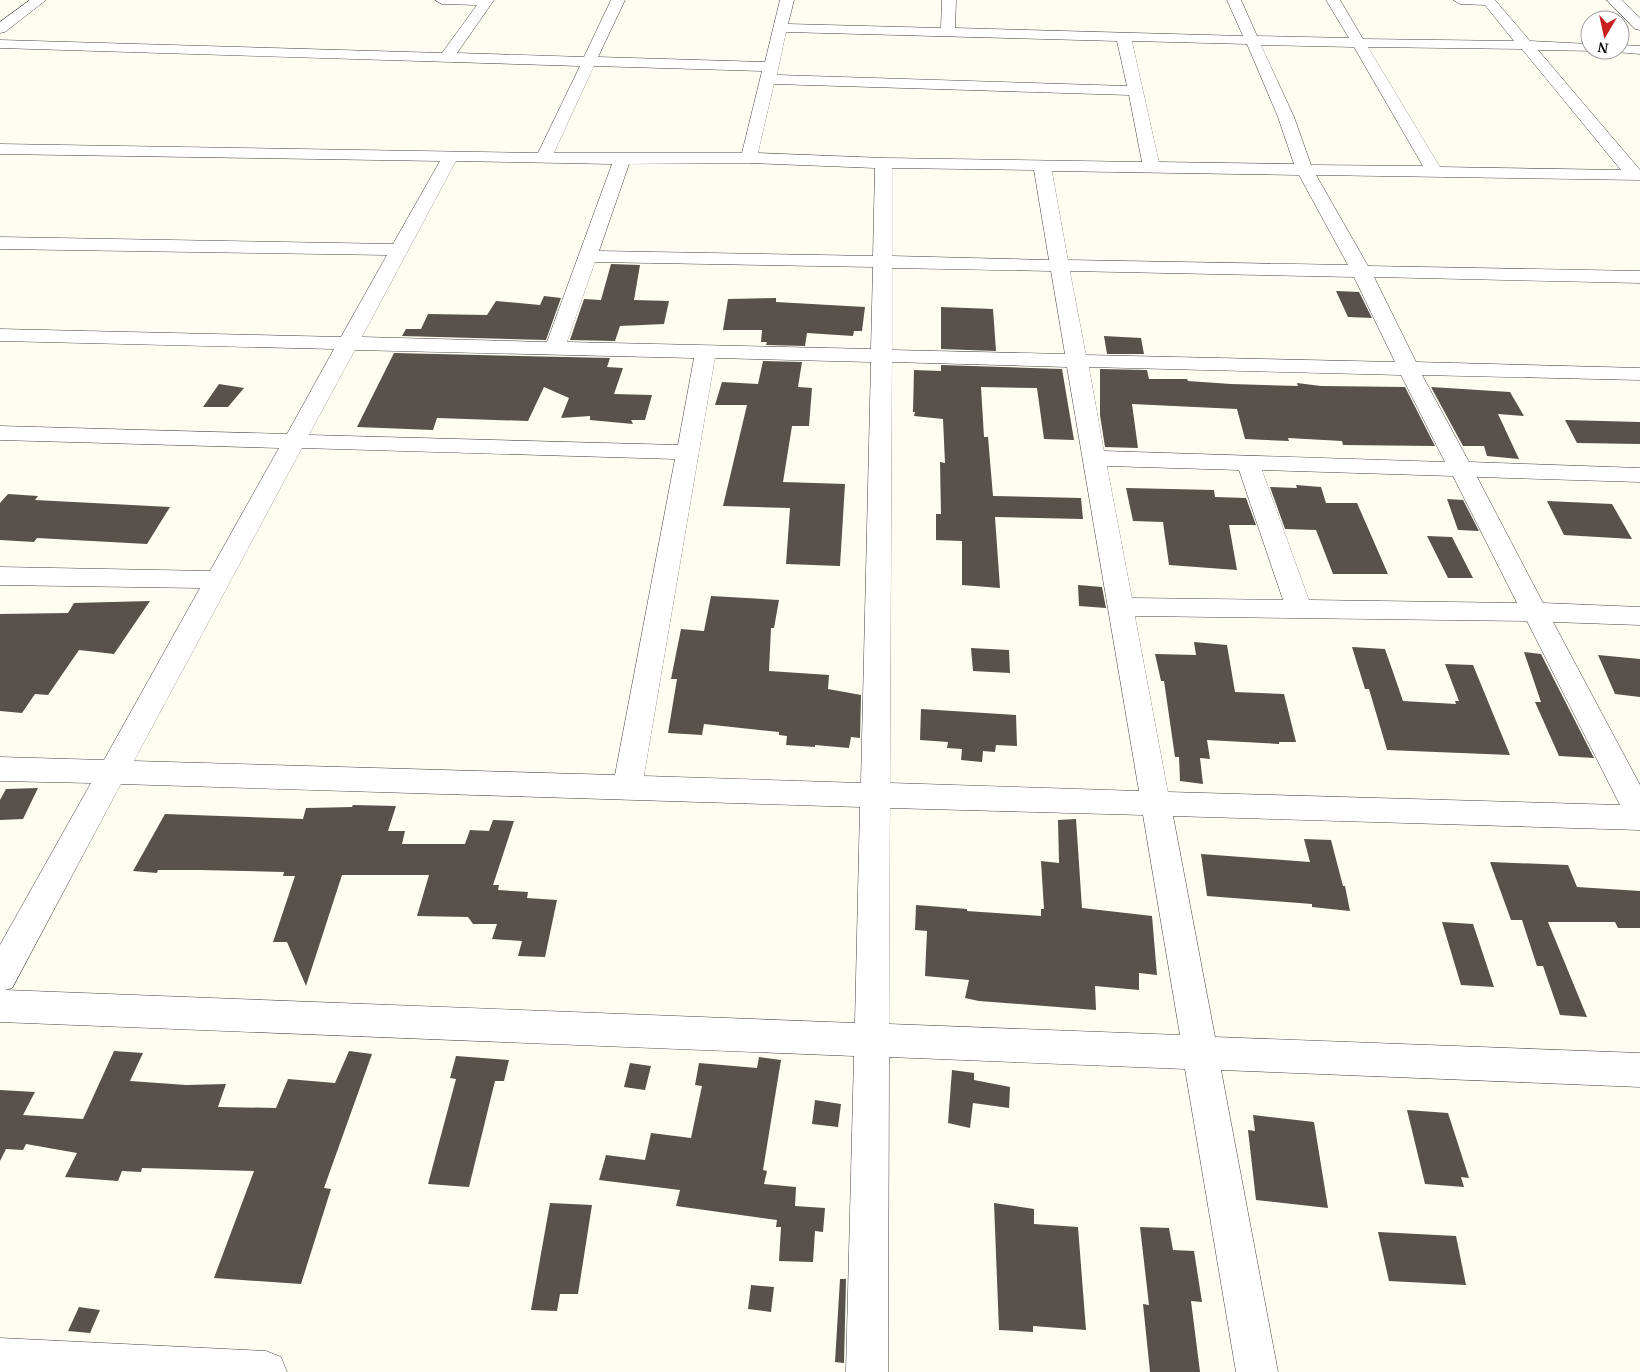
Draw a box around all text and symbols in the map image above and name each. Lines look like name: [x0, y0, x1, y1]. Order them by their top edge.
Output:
north arrow: [1580, 10, 1630, 60]
text: N: [1596, 38, 1610, 59]

